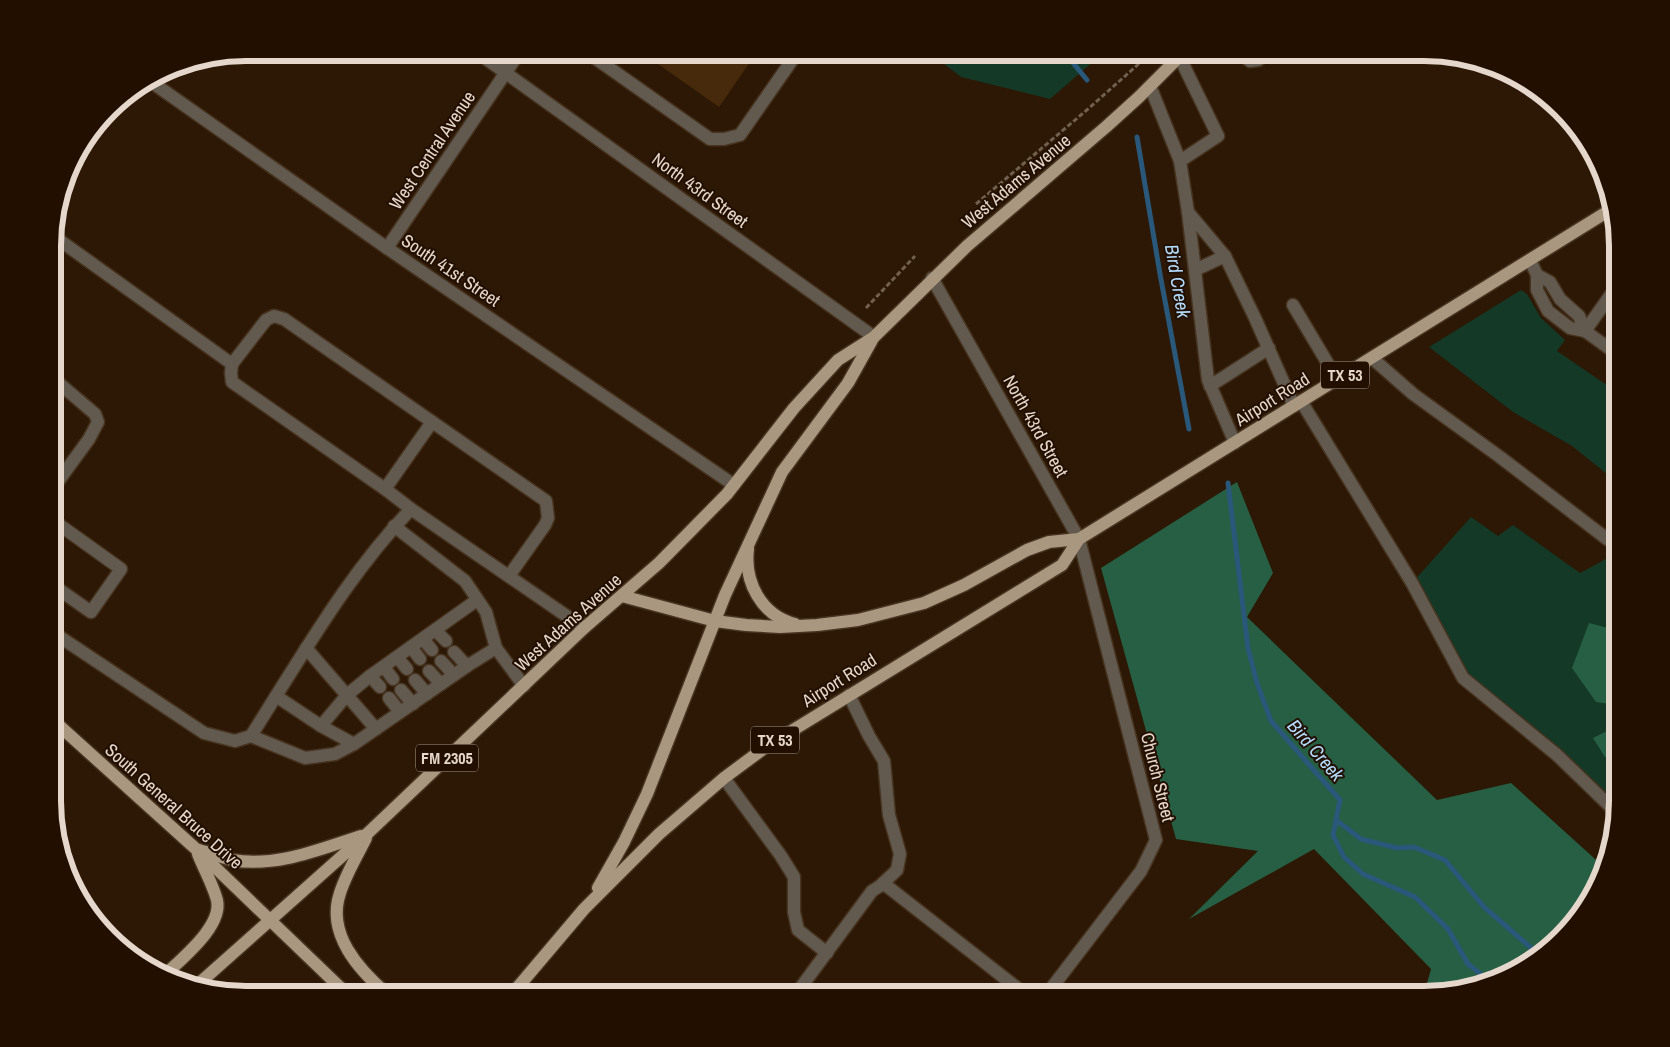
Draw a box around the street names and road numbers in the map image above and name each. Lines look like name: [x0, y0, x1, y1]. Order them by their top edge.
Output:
street label: West Central Avenue: [383, 86, 481, 214]
street label: West Adams Avenue: [956, 128, 1076, 234]
street label: North 43rd Street: [647, 147, 753, 233]
street label: South 41st Street: [397, 228, 505, 312]
road number: TX 53: [1321, 362, 1369, 388]
street label: Airport Road: [1229, 366, 1314, 432]
street label: North 43rd Street: [998, 370, 1074, 482]
street label: West Adams Avenue: [509, 567, 627, 677]
street label: Airport Road: [796, 647, 881, 713]
road number: TX 53: [751, 726, 799, 754]
street label: Church Street: [1135, 730, 1181, 824]
street label: South General Bruce Drive: [100, 737, 248, 875]
road number: FM 2305: [416, 744, 478, 771]

